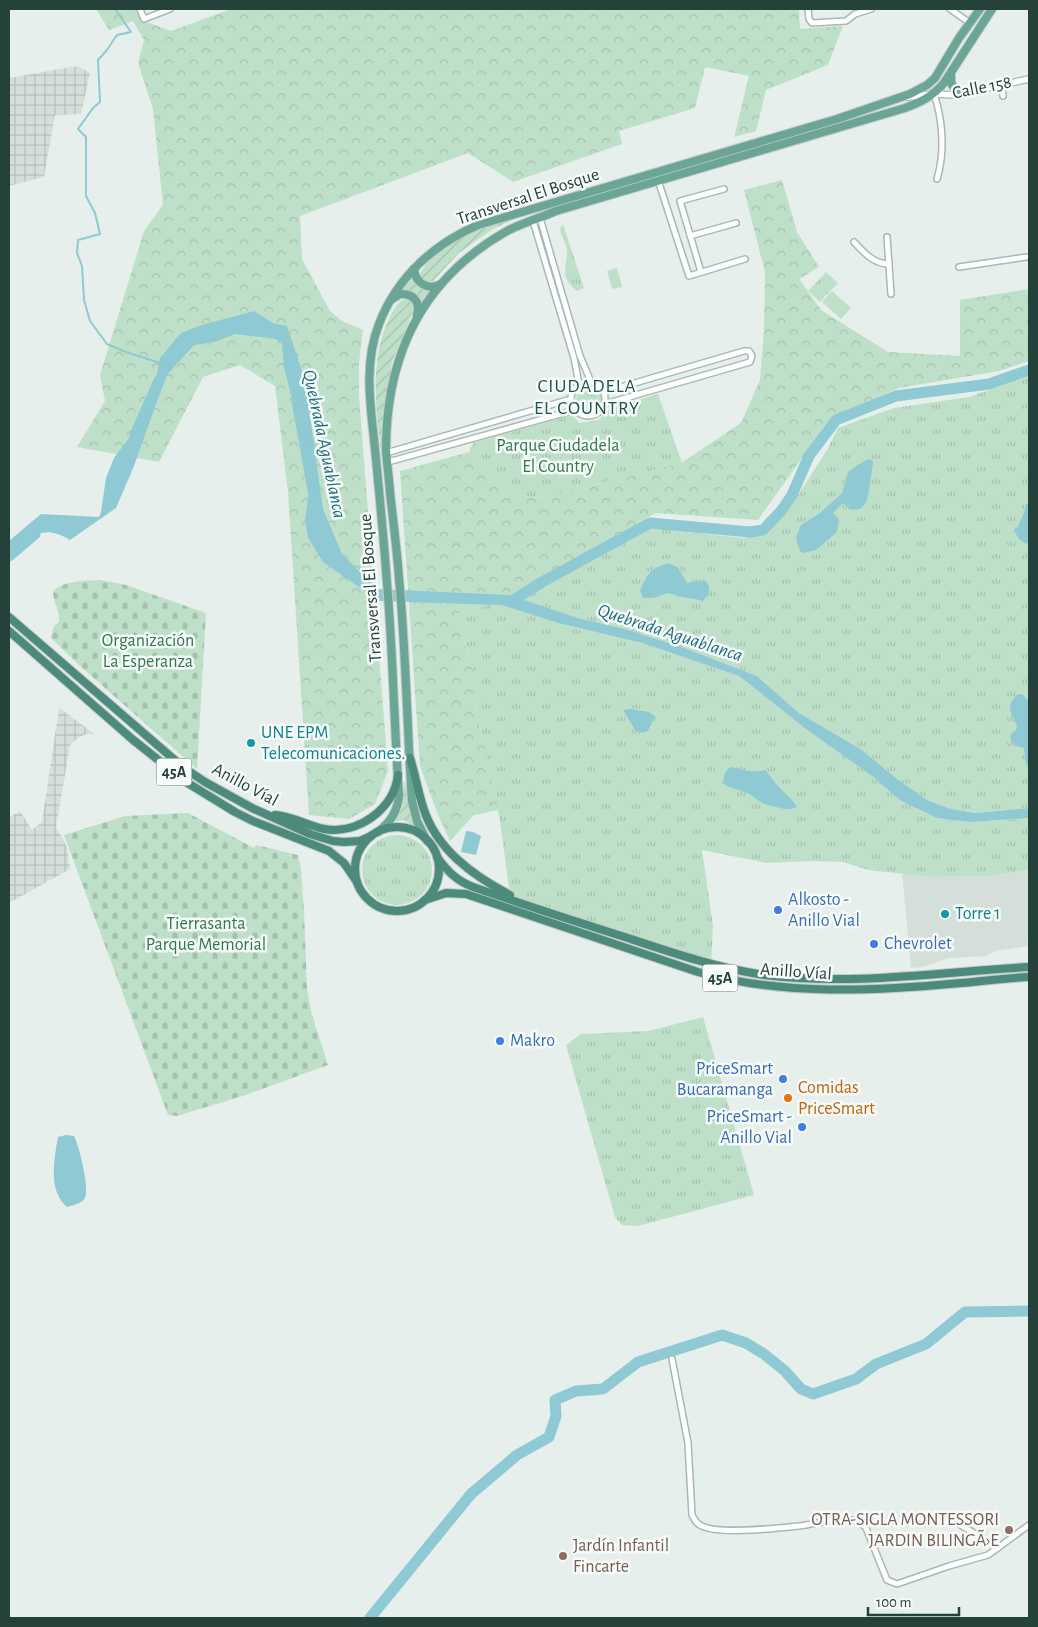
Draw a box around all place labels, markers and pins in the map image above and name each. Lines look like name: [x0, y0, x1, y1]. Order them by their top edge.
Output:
place label: UNE EPM Telecomunicaciones.: [261, 724, 405, 763]
marker: UNE EPM Telecomunicaciones.: [245, 737, 257, 749]
place label: Alkosto - Anillo Vial: [788, 891, 860, 930]
marker: Alkosto - Anillo Vial: [772, 904, 784, 916]
place label: Torre 1: [955, 905, 1000, 923]
marker: Torre 1: [939, 908, 951, 920]
place label: Chevrolet: [884, 935, 952, 953]
marker: Chevrolet: [868, 938, 880, 950]
place label: Makro: [510, 1032, 555, 1050]
marker: Makro: [494, 1035, 506, 1047]
place label: PriceSmart Bucaramanga: [677, 1060, 773, 1099]
marker: PriceSmart Bucaramanga: [777, 1073, 789, 1085]
place label: Comidas PriceSmart: [798, 1079, 875, 1118]
marker: Comidas PriceSmart: [782, 1092, 794, 1104]
place label: PriceSmart - Anillo Vial: [707, 1108, 792, 1147]
marker: PriceSmart - Anillo Vial: [796, 1121, 808, 1133]
place label: OTRA-SIGLA MONTESSORI JARDIN BILINGÃ›E: [811, 1511, 999, 1550]
marker: OTRA-SIGLA MONTESSORI JARDIN BILINGÃ›E: [1003, 1524, 1015, 1536]
place label: Jardín Infantil Fincarte: [573, 1537, 669, 1576]
marker: Jardín Infantil Fincarte: [557, 1550, 569, 1562]

